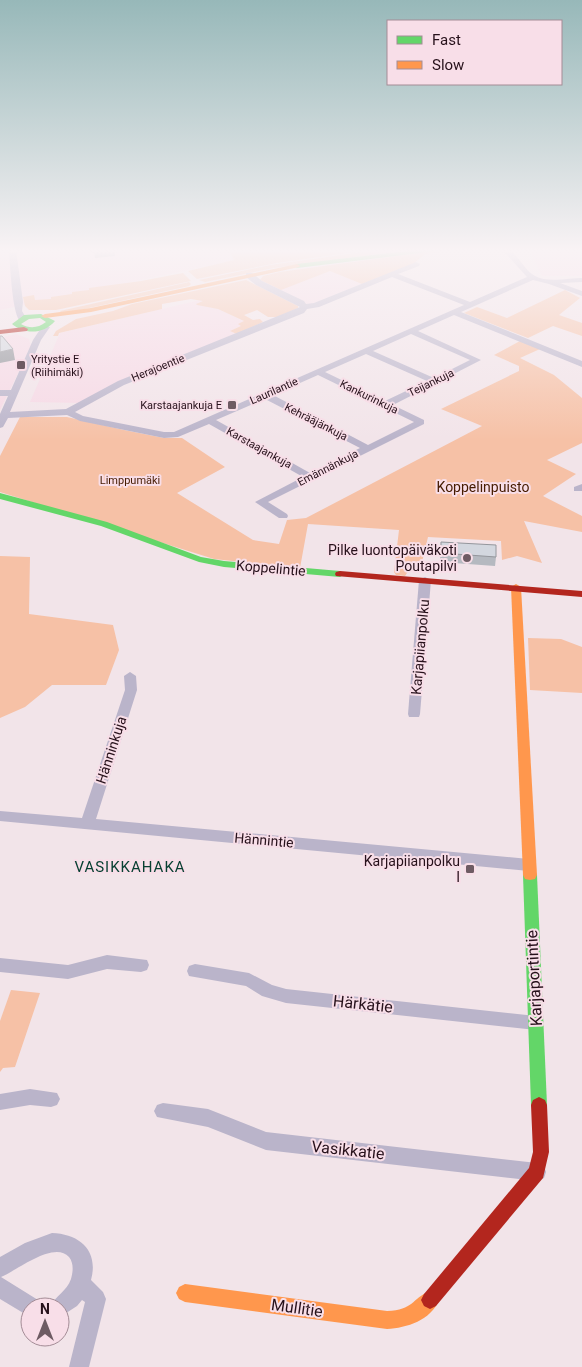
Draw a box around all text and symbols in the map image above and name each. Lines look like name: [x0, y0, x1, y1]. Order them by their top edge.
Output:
legend: [387, 20, 562, 85]
text: Fast: [432, 31, 461, 49]
text: Slow: [432, 56, 464, 74]
street label: Herajoentie: [130, 351, 187, 385]
place label: Yritystie E (Riihimäki): [31, 353, 84, 379]
marker: Yritystie E (Riihimäki): [15, 359, 27, 371]
street label: Teijankuja: [406, 366, 456, 400]
street label: Laurilantie: [248, 375, 300, 407]
street label: Kankurinkuja: [338, 377, 400, 417]
place label: Karstaajankuja E: [140, 399, 222, 412]
marker: Karstaajankuja E: [226, 399, 238, 411]
street label: Kehrääjänkuja: [282, 401, 350, 443]
street label: Karstaajankuja: [224, 425, 294, 471]
street label: Emännänkuja: [295, 447, 361, 489]
park label: Limppumäki: [100, 474, 160, 487]
park label: Koppelinpuisto: [437, 479, 529, 495]
place label: Pilke luontopäiväkoti Poutapilvi: [328, 542, 457, 574]
marker: Pilke luontopäiväkoti Poutapilvi: [461, 552, 473, 564]
street label: Koppelintie: [236, 557, 306, 579]
street label: Karjapiianpolku: [408, 598, 432, 696]
street label: Hänninkuja: [93, 714, 129, 786]
street label: Hännintie: [234, 829, 294, 851]
place label: Karjapiianpolku I: [364, 853, 460, 885]
district label: VASIKKAHAKA: [74, 858, 186, 876]
marker: Karjapiianpolku I: [464, 863, 476, 875]
street label: Karjaportintie: [522, 929, 546, 1027]
street label: Härkätie: [332, 991, 394, 1017]
street label: Vasikkatie: [311, 1137, 385, 1163]
street label: Mullitie: [270, 1295, 324, 1321]
north arrow: [20, 1297, 70, 1347]
text: N: [40, 1301, 50, 1317]

